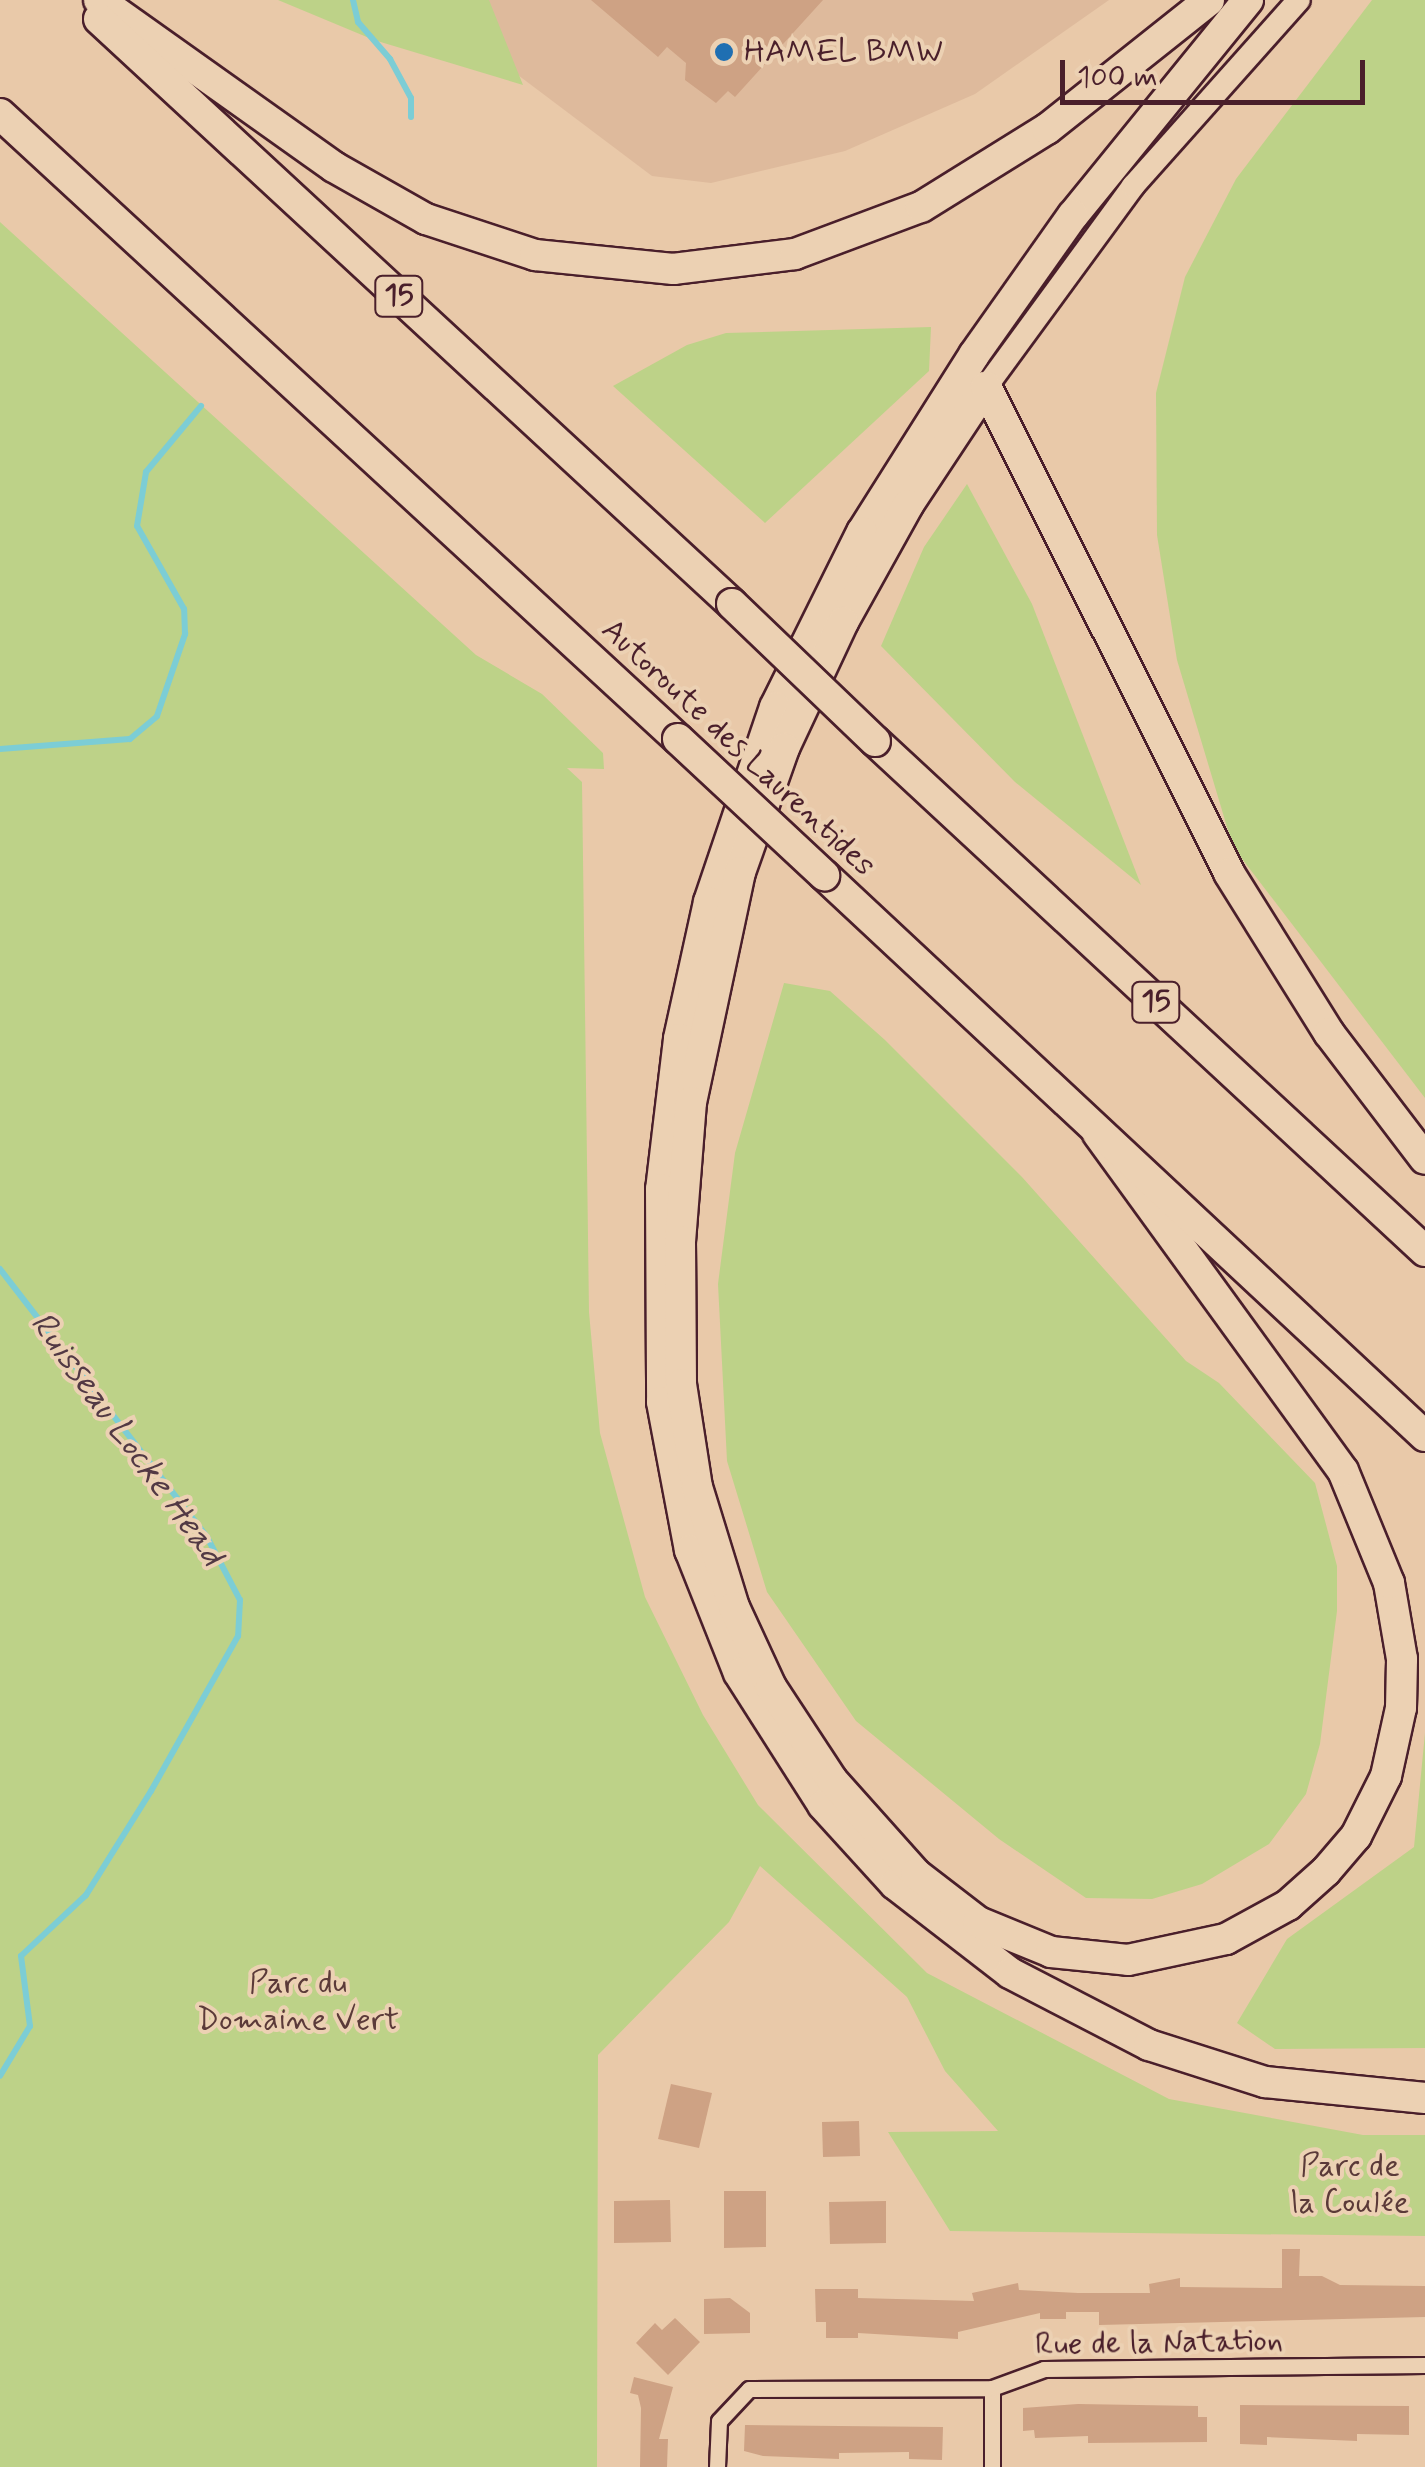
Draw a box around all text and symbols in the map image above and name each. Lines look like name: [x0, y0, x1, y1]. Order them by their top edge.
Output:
place label: HAMEL BMW: [744, 33, 943, 71]
scale bar: [1065, 40, 1370, 102]
marker: HAMEL BMW: [713, 41, 735, 63]
text: 100 m: [1077, 58, 1158, 97]
road number: 15: [374, 271, 424, 321]
street label: Autoroute des Laurentides: [593, 611, 883, 885]
road number: 15: [1131, 977, 1181, 1027]
water label: Ruisseau Locke Head: [22, 1305, 232, 1573]
park label: Parc du Domaine Vert: [197, 1965, 399, 2040]
park label: Parc de la Coulée: [1291, 2148, 1409, 2223]
street label: Rue de la Natation: [1038, 2322, 1280, 2364]

